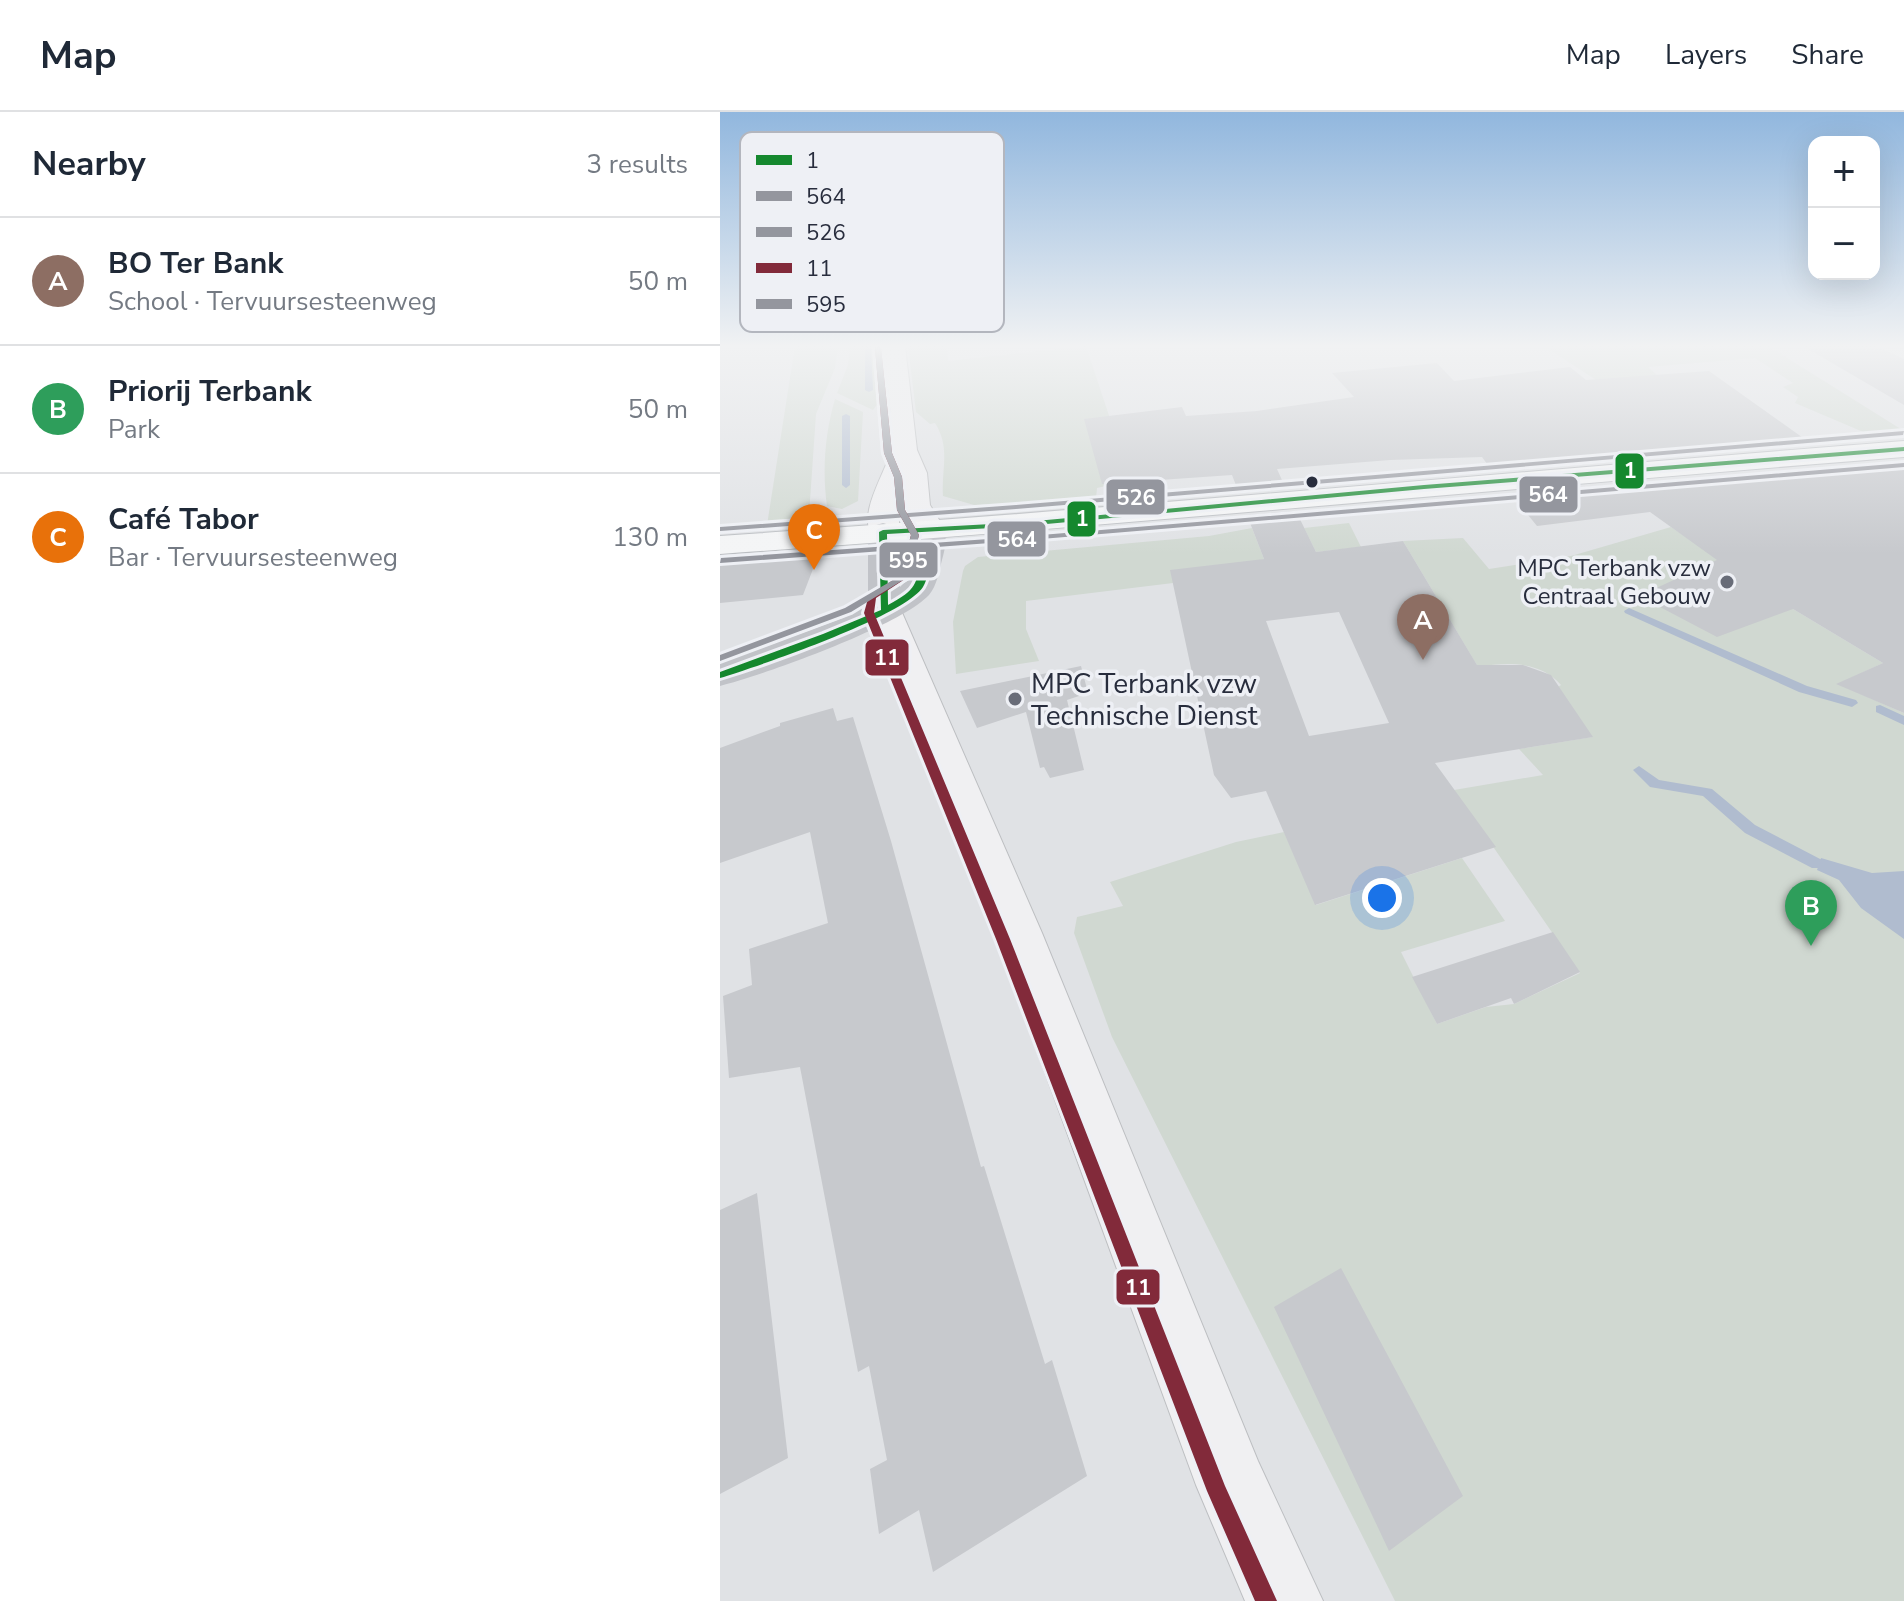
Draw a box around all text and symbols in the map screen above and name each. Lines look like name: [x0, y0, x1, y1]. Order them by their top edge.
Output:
text: Map: [40, 30, 117, 81]
text: Map: [1566, 36, 1621, 74]
text: Layers: [1665, 36, 1747, 74]
text: Share: [1791, 36, 1864, 74]
legend: [740, 132, 1004, 332]
map controls: [1808, 136, 1880, 280]
button: +: [1808, 136, 1880, 208]
text: Nearby: [32, 141, 146, 187]
text: 1: [806, 146, 819, 176]
text: 3 results: [587, 147, 688, 182]
text: 564: [806, 182, 846, 212]
button: −: [1808, 208, 1880, 280]
text: 526: [806, 218, 846, 248]
text: BO Ter Bank: [108, 243, 283, 284]
text: 11: [806, 254, 832, 284]
text: A: [48, 264, 68, 299]
text: 50 m: [628, 264, 688, 299]
text: School · Tervuursesteenweg: [108, 284, 437, 319]
text: 595: [806, 290, 846, 320]
text: Priorij Terbank: [108, 371, 312, 412]
text: B: [49, 392, 67, 427]
text: 50 m: [628, 392, 688, 427]
text: Park: [108, 412, 160, 447]
line badge: 1: [1614, 452, 1645, 490]
text: 1: [1623, 456, 1637, 486]
unlabelled marker: [1304, 474, 1320, 490]
line badge: 564: [1518, 475, 1579, 514]
line badge: 526: [1105, 478, 1166, 516]
text: 564: [1528, 480, 1568, 510]
text: 526: [1116, 483, 1156, 513]
text: Café Tabor: [108, 499, 259, 540]
line badge: 1: [1066, 500, 1097, 538]
pin: C: [788, 504, 840, 570]
text: 1: [1075, 504, 1089, 534]
text: C: [49, 520, 67, 555]
text: 130 m: [612, 520, 688, 555]
line badge: 564: [986, 520, 1047, 558]
text: 564: [997, 525, 1037, 555]
text: Bar · Tervuursesteenweg: [108, 540, 398, 575]
line badge: 595: [878, 541, 939, 579]
text: 595: [888, 546, 928, 576]
place label: MPC Terbank vzw Centraal Gebouw: [1517, 552, 1711, 612]
marker: MPC Terbank vzw Centraal Gebouw: [1718, 573, 1736, 591]
pin: A: [1397, 594, 1449, 660]
line badge: 11: [864, 638, 910, 677]
text: 11: [874, 643, 900, 673]
place label: MPC Terbank vzw Technische Dienst: [1031, 665, 1258, 735]
marker: MPC Terbank vzw Technische Dienst: [1006, 690, 1024, 708]
your location: [1362, 878, 1402, 918]
pin: B: [1785, 880, 1837, 946]
line badge: 11: [1115, 1268, 1161, 1306]
text: 11: [1125, 1273, 1151, 1303]

